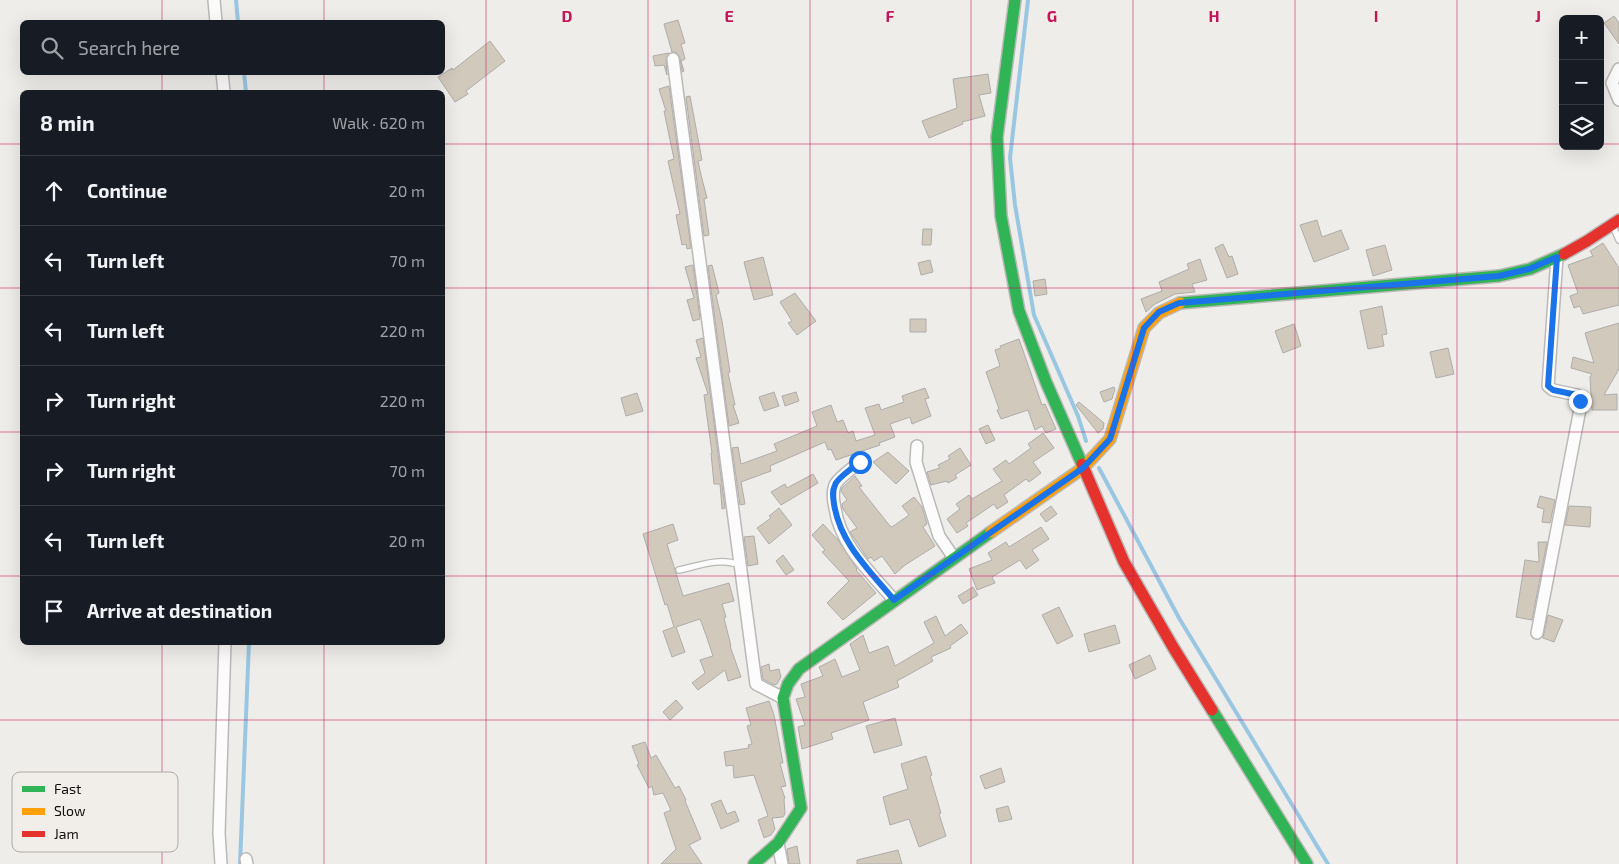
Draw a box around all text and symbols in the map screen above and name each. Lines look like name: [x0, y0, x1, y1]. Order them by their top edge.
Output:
text: D: [562, 6, 573, 25]
text: E: [724, 6, 734, 25]
text: F: [886, 6, 895, 25]
text: G: [1047, 6, 1057, 25]
text: H: [1208, 6, 1220, 25]
text: I: [1374, 6, 1378, 25]
text: J: [1535, 6, 1541, 25]
map controls: [1559, 15, 1604, 150]
button: +: [1559, 15, 1604, 60]
search box: [20, 20, 445, 75]
icon: search: [38, 34, 66, 62]
text: Search here: [78, 36, 180, 59]
button: −: [1559, 60, 1604, 105]
button: layers: [1559, 105, 1604, 150]
text: 8 min: [40, 110, 95, 135]
text: Walk · 620 m: [332, 113, 425, 132]
icon: ahead: [40, 177, 68, 205]
text: Continue: [87, 179, 167, 202]
text: 20 m: [389, 181, 425, 200]
icon: left: [40, 247, 68, 275]
text: Turn left: [87, 249, 164, 272]
text: 70 m: [390, 251, 425, 270]
icon: left: [40, 317, 68, 345]
text: Turn left: [87, 319, 164, 342]
text: 220 m: [380, 321, 425, 340]
icon: right: [40, 387, 68, 415]
text: Turn right: [87, 389, 175, 412]
route end: [1569, 390, 1592, 413]
text: 220 m: [380, 391, 425, 410]
route start: [849, 451, 872, 474]
icon: right: [40, 457, 68, 485]
text: Turn right: [87, 459, 175, 482]
text: 70 m: [390, 461, 425, 480]
icon: left: [40, 527, 68, 555]
text: Turn left: [87, 529, 164, 552]
text: 20 m: [389, 531, 425, 550]
icon: arrive: [40, 597, 68, 625]
text: Arrive at destination: [87, 599, 272, 622]
legend: [12, 772, 178, 852]
text: Fast: [54, 780, 81, 797]
text: Slow: [54, 802, 86, 819]
text: Jam: [54, 825, 79, 842]

